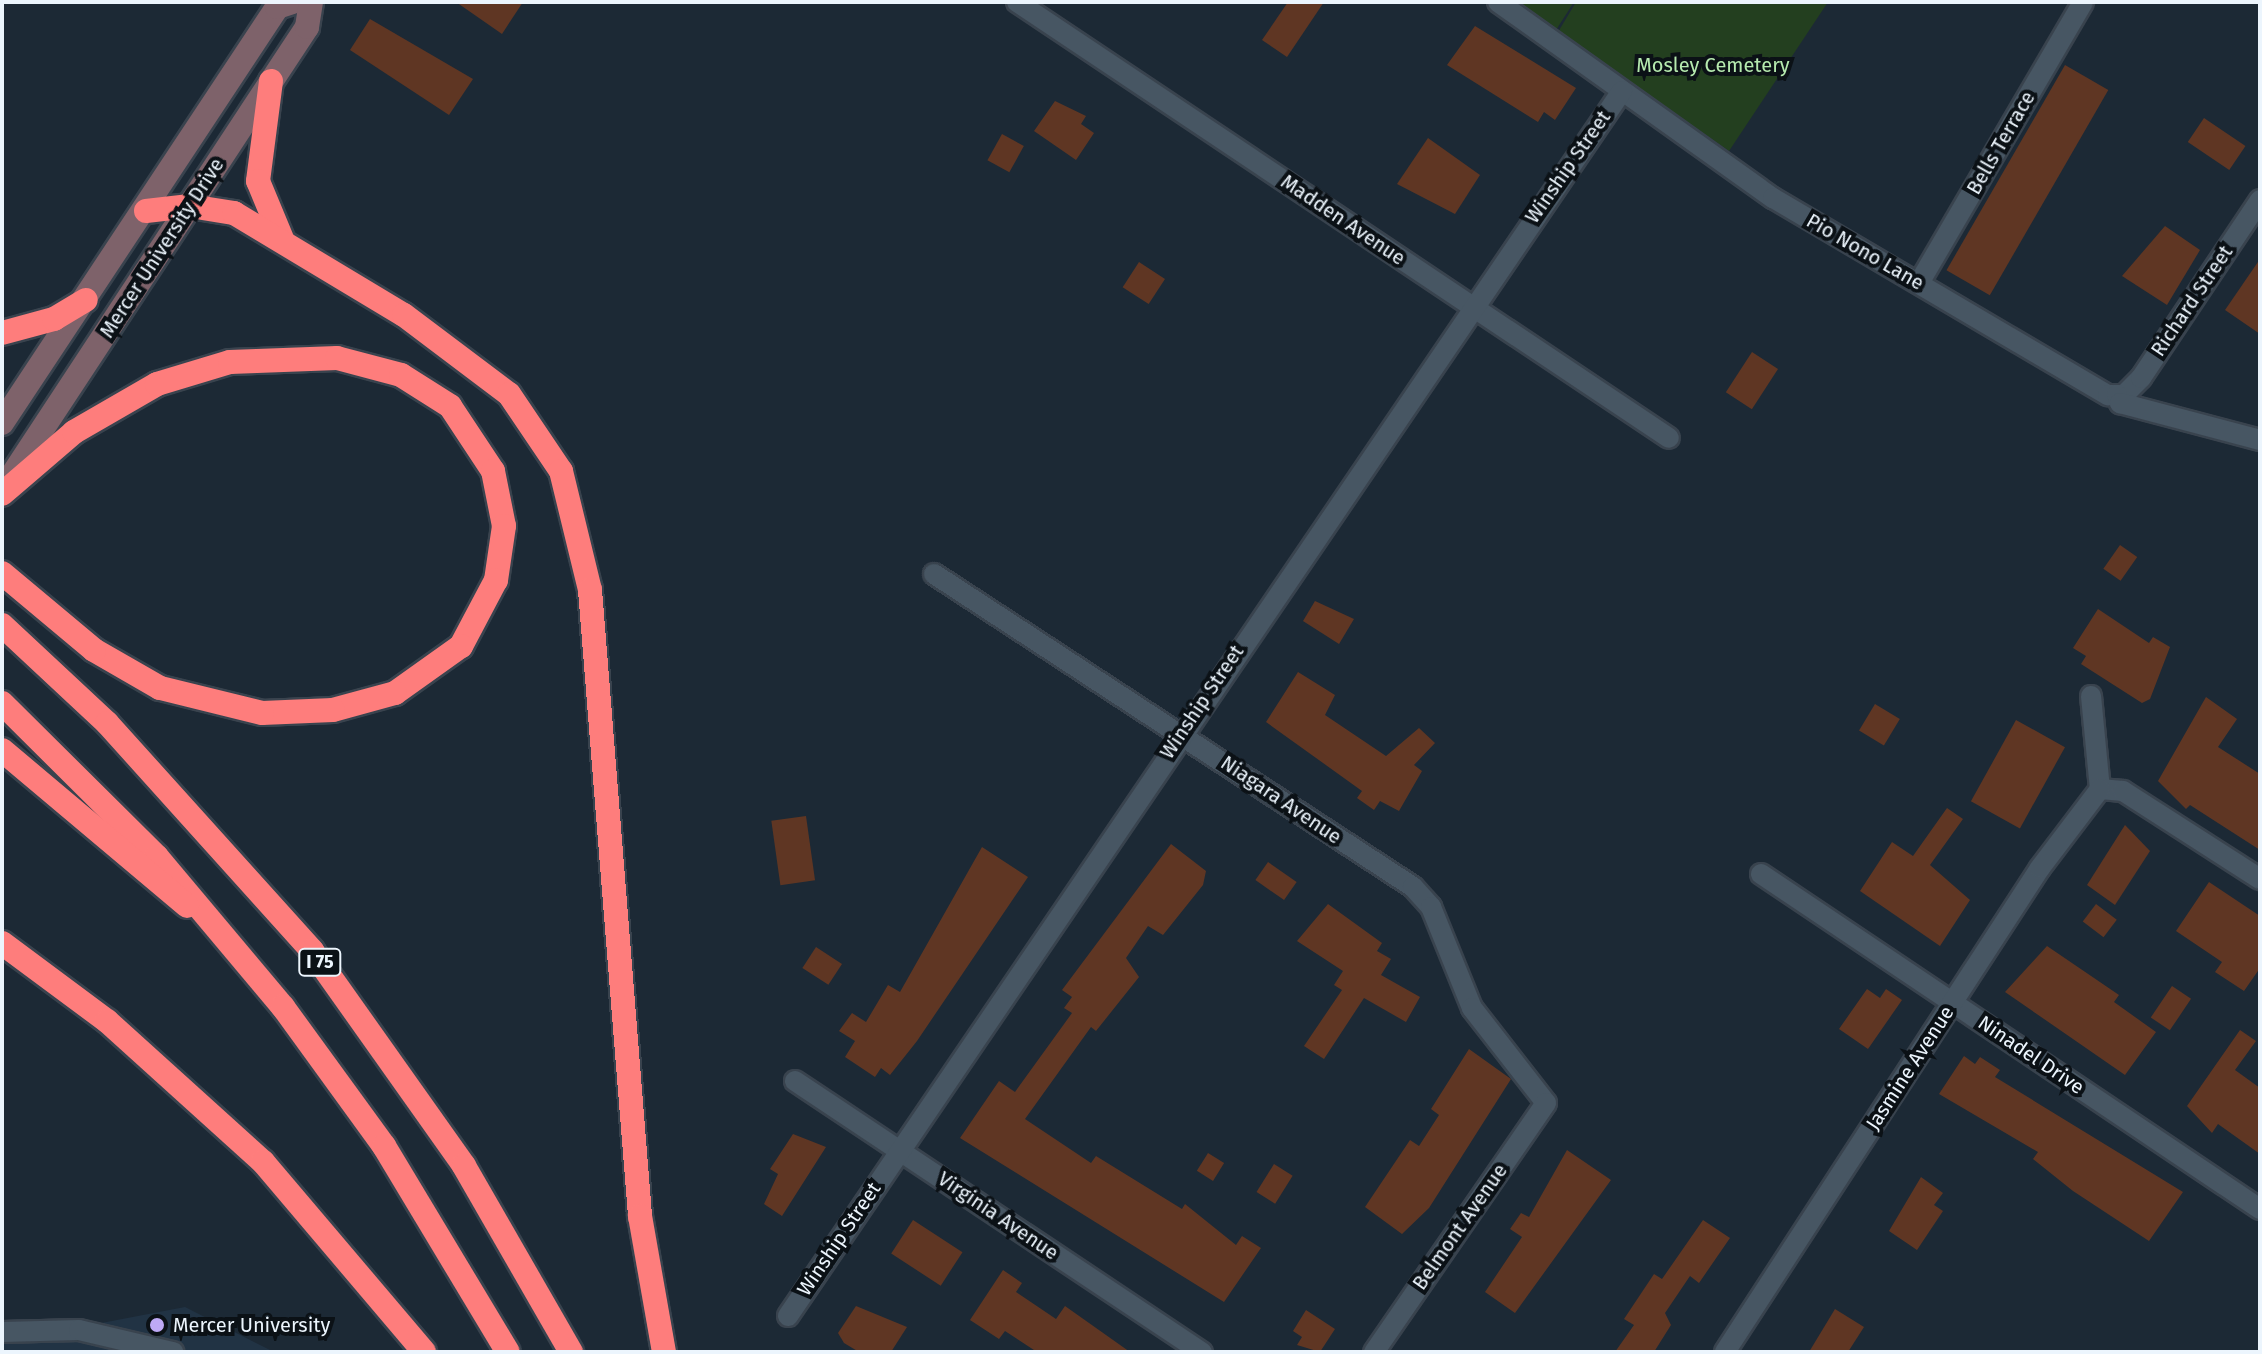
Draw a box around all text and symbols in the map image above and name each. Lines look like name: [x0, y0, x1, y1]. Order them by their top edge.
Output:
park label: Mosley Cemetery: [1636, 53, 1790, 77]
street label: Bells Terrace: [1962, 87, 2040, 199]
street label: Winship Street: [1520, 106, 1616, 228]
street label: Mercer University Drive: [95, 154, 229, 342]
street label: Madden Avenue: [1276, 170, 1410, 270]
street label: Pio Nono Lane: [1802, 209, 1928, 295]
street label: Richard Street: [2146, 241, 2238, 361]
street label: Winship Street: [1155, 641, 1249, 763]
street label: Niagara Avenue: [1216, 751, 1346, 849]
road number: I 75: [298, 948, 342, 976]
street label: Jasmine Avenue: [1861, 1001, 1959, 1135]
street label: Ninadel Drive: [1973, 1011, 2089, 1099]
street label: Belmont Avenue: [1408, 1159, 1512, 1295]
street label: Virginia Avenue: [933, 1167, 1063, 1265]
street label: Winship Street: [792, 1178, 886, 1300]
place label: Mercer University: [173, 1313, 330, 1337]
marker: Mercer University: [148, 1316, 166, 1334]

